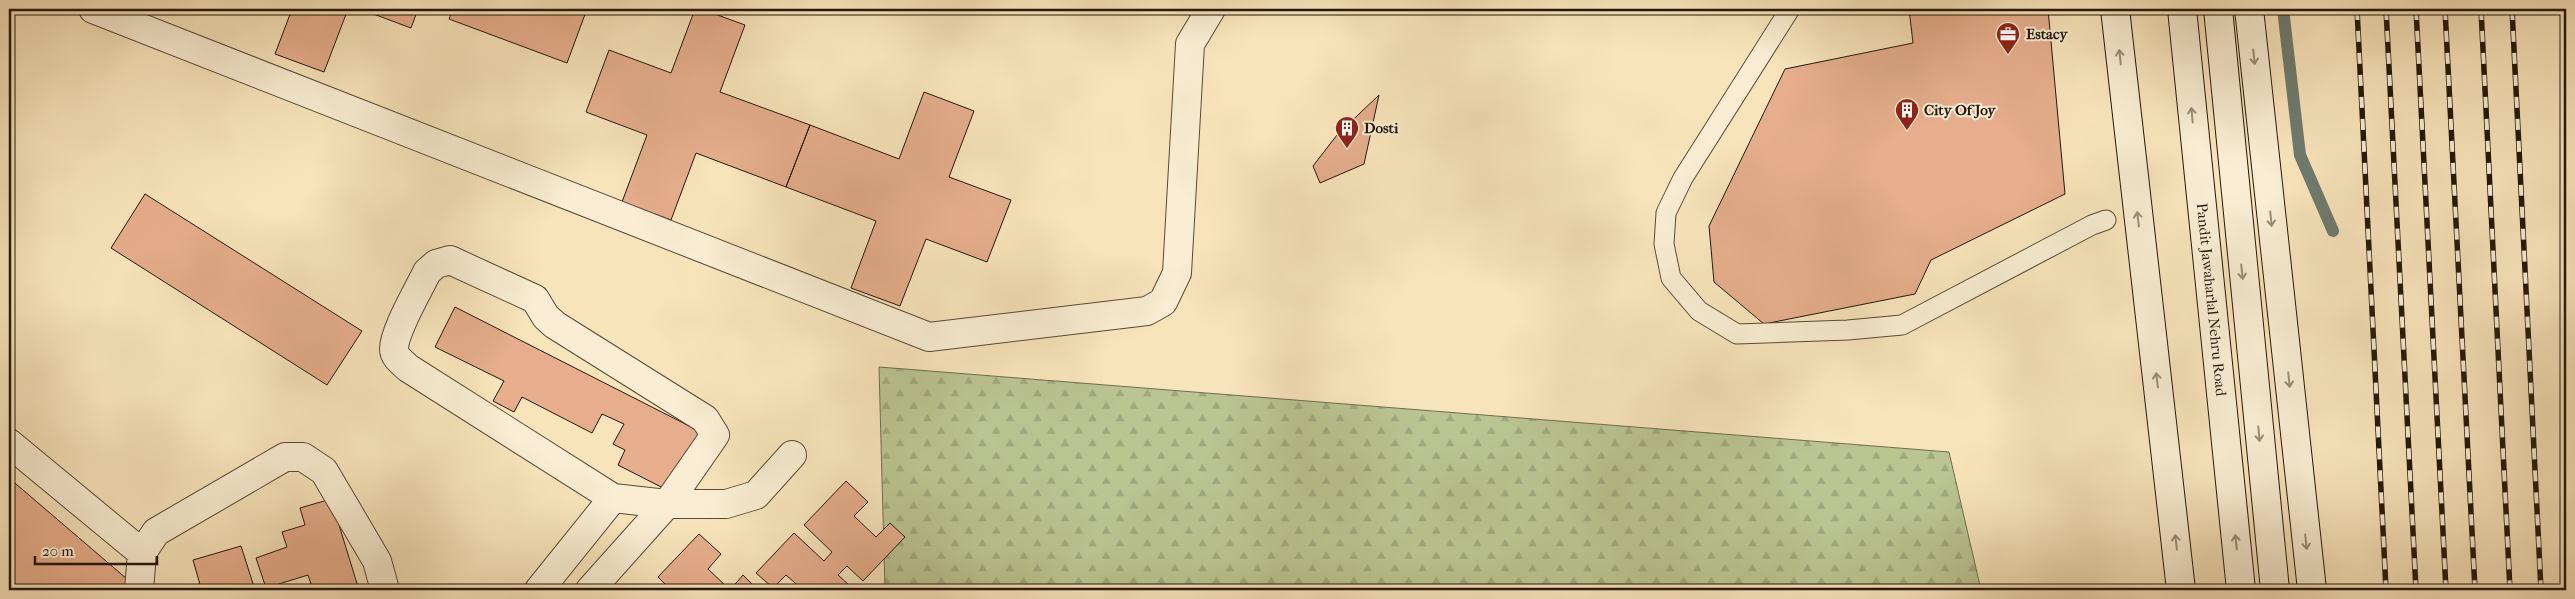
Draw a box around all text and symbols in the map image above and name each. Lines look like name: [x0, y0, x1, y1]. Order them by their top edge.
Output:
office icon: Estacy: [1995, 21, 2021, 55]
place label: Estacy: [2026, 25, 2069, 43]
one-way arrow: [2249, 49, 2259, 65]
one-way arrow: [2115, 50, 2125, 66]
building icon: City Of Joy: [1894, 97, 1920, 131]
place label: City Of Joy: [1924, 101, 1996, 119]
one-way arrow: [2187, 107, 2197, 123]
building icon: Dosti: [1334, 115, 1360, 149]
place label: Dosti: [1364, 119, 1399, 137]
street label: Pandit Jawaharlal Nehru Road: [2193, 202, 2230, 398]
one-way arrow: [2266, 210, 2276, 226]
one-way arrow: [2133, 211, 2143, 227]
one-way arrow: [2237, 264, 2247, 280]
one-way arrow: [2284, 372, 2294, 388]
one-way arrow: [2152, 373, 2162, 389]
one-way arrow: [2254, 426, 2264, 442]
scale bar: [35, 534, 158, 566]
one-way arrow: [2171, 534, 2181, 550]
one-way arrow: [2231, 534, 2240, 550]
one-way arrow: [2302, 534, 2311, 550]
text: 20 m: [42, 542, 74, 560]

